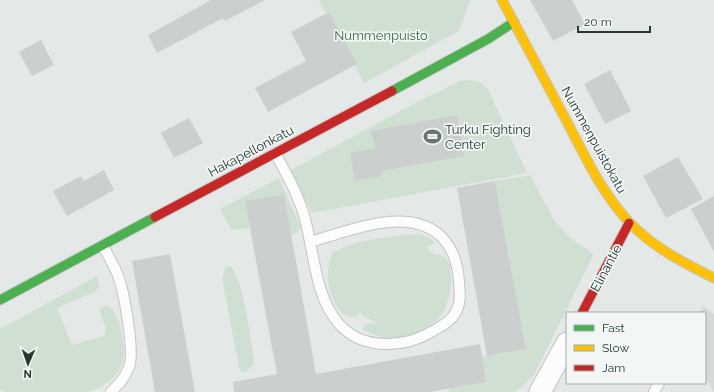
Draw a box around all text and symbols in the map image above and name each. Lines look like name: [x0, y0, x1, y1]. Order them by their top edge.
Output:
scale bar: [578, 8, 650, 34]
text: 20 m: [584, 15, 612, 29]
park label: Nummenpuisto: [334, 28, 428, 43]
street label: Nummenpuistokatu: [558, 84, 630, 196]
street label: Hakapellonkatu: [206, 122, 296, 180]
place label: Turku Fighting Center: [445, 122, 531, 152]
sports icon: Turku Fighting Center: [422, 126, 442, 146]
street label: Elinantie: [587, 242, 625, 294]
legend: [566, 312, 706, 384]
text: Fast: [602, 321, 625, 335]
text: Slow: [602, 341, 629, 355]
north arrow: [8, 344, 48, 384]
text: Jam: [602, 361, 625, 375]
text: N: [23, 367, 32, 380]

